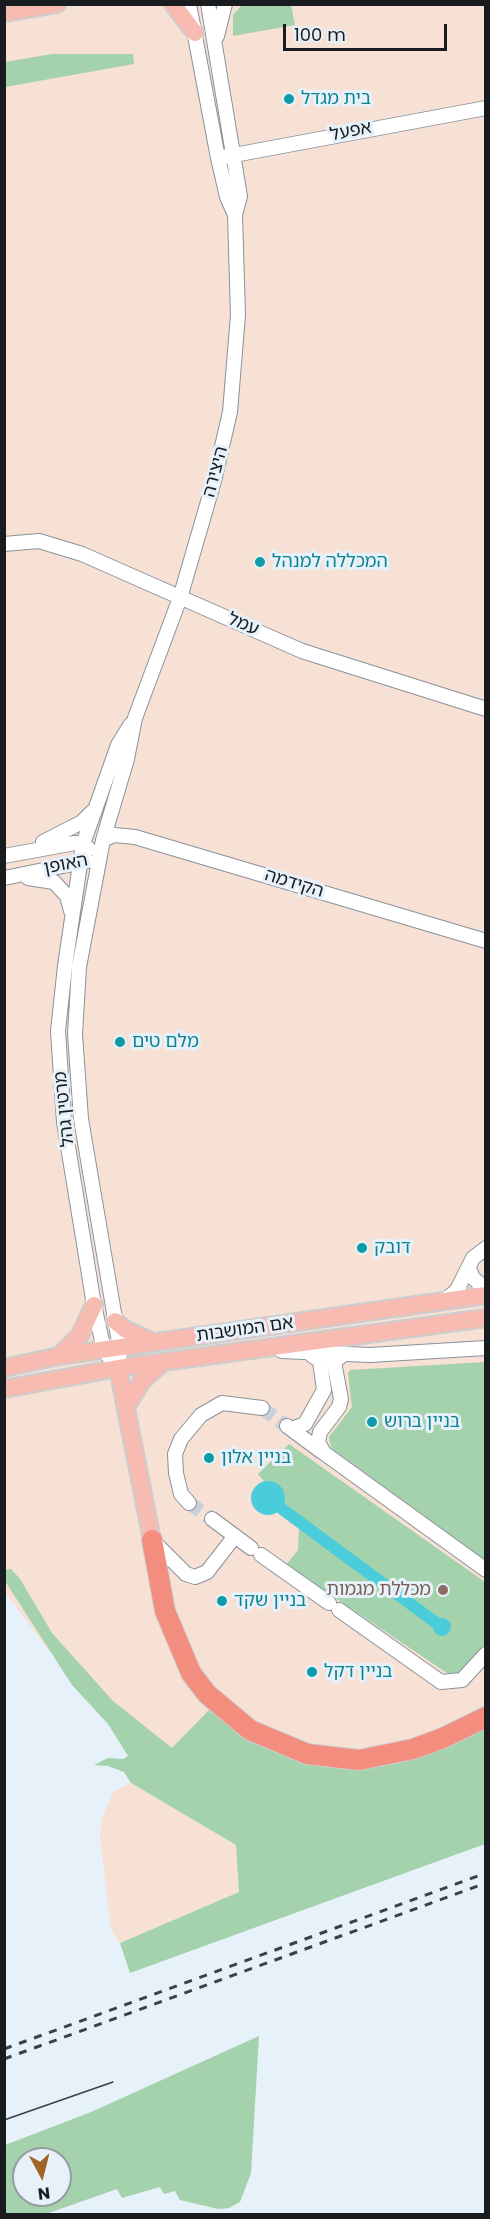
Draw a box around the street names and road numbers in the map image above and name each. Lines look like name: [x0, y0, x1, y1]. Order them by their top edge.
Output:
street label: אפעל: [328, 117, 374, 147]
street label: היצירה: [199, 444, 233, 500]
street label: עמל: [224, 609, 262, 641]
street label: האופן: [42, 850, 90, 880]
street label: הקידמה: [262, 865, 326, 903]
street label: מרטין גהל: [50, 1070, 80, 1148]
street label: אם המושבות: [195, 1312, 295, 1348]

